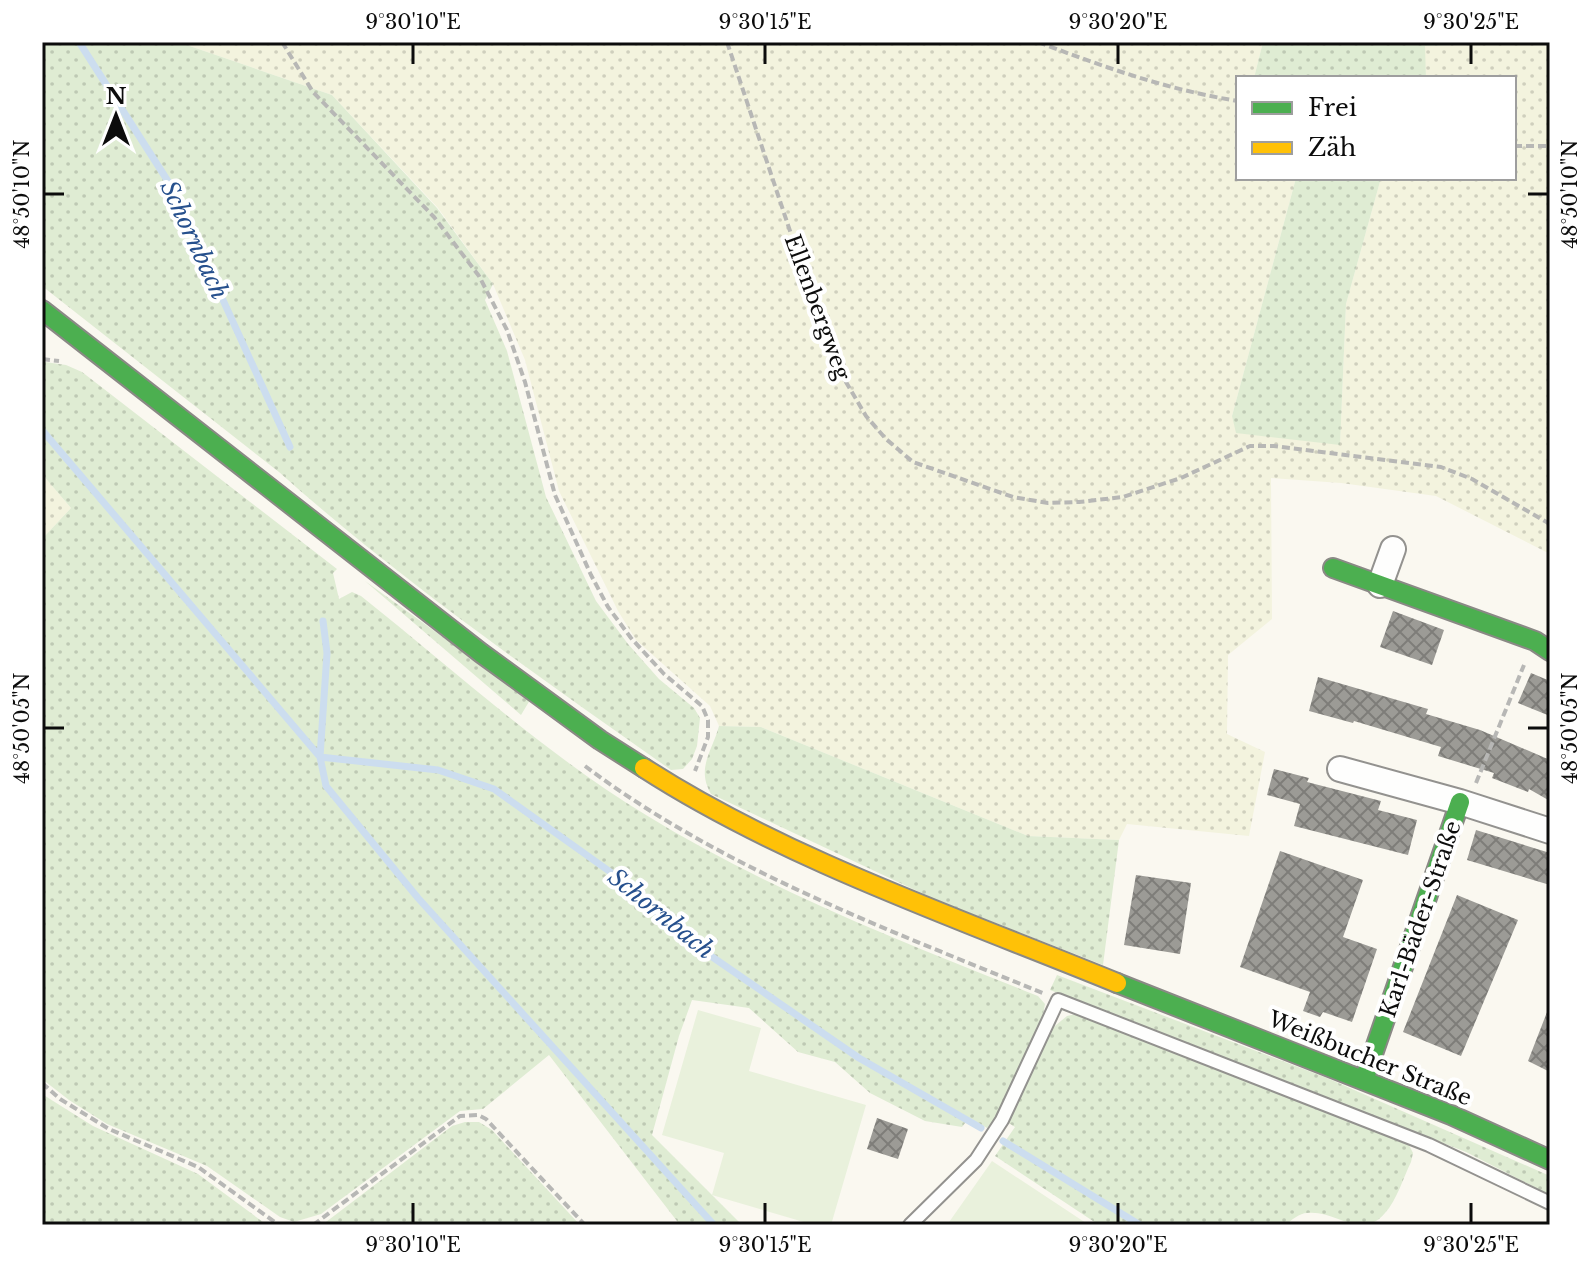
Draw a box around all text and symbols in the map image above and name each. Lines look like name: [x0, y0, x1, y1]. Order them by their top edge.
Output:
text: 9°30'10"E: [365, 10, 461, 34]
text: 9°30'15"E: [719, 10, 811, 34]
text: 9°30'20"E: [1068, 10, 1168, 34]
text: 9°30'25"E: [1423, 10, 1519, 34]
north arrow: [76, 76, 156, 156]
legend: [1236, 76, 1516, 180]
text: N: [106, 83, 127, 110]
text: Frei: [1308, 93, 1357, 122]
text: Zäh: [1308, 133, 1356, 162]
text: 48°50'10"N: [10, 140, 34, 248]
text: 48°50'10"N: [1558, 140, 1582, 248]
water label: Schornbach: [154, 176, 235, 304]
street label: Ellenbergweg: [779, 231, 857, 384]
text: 48°50'05"N: [10, 672, 34, 784]
text: 48°50'05"N: [1558, 672, 1582, 784]
street label: Karl-Bäder-Straße: [1374, 817, 1467, 1021]
water label: Schornbach: [602, 862, 720, 965]
street label: Weißbucher Straße: [1263, 1005, 1475, 1112]
text: 9°30'10"E: [365, 1233, 461, 1257]
text: 9°30'15"E: [719, 1233, 811, 1257]
text: 9°30'20"E: [1068, 1233, 1168, 1257]
text: 9°30'25"E: [1423, 1233, 1519, 1257]

